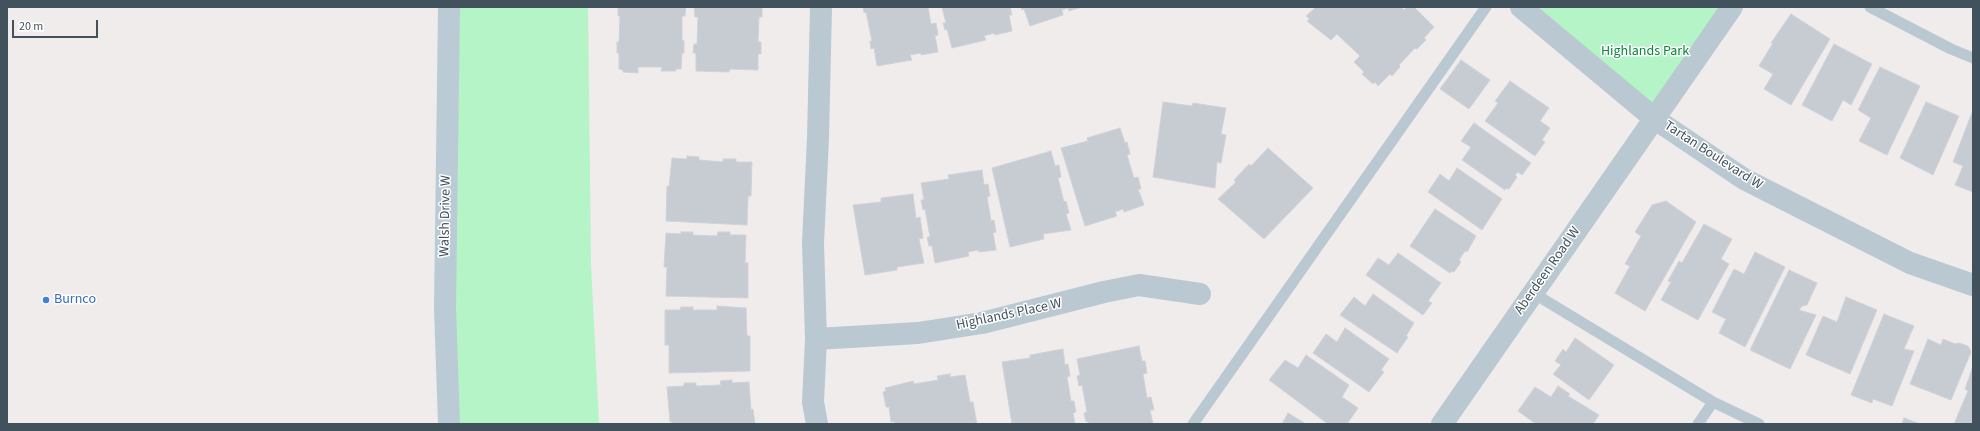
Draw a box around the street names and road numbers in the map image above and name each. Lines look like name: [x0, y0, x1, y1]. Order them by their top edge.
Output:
street label: Tartan Boulevard W: [1661, 118, 1765, 194]
street label: Walsh Drive W: [437, 175, 455, 257]
street label: Aberdeen Road W: [1512, 224, 1584, 318]
street label: Highlands Place W: [955, 296, 1063, 334]

